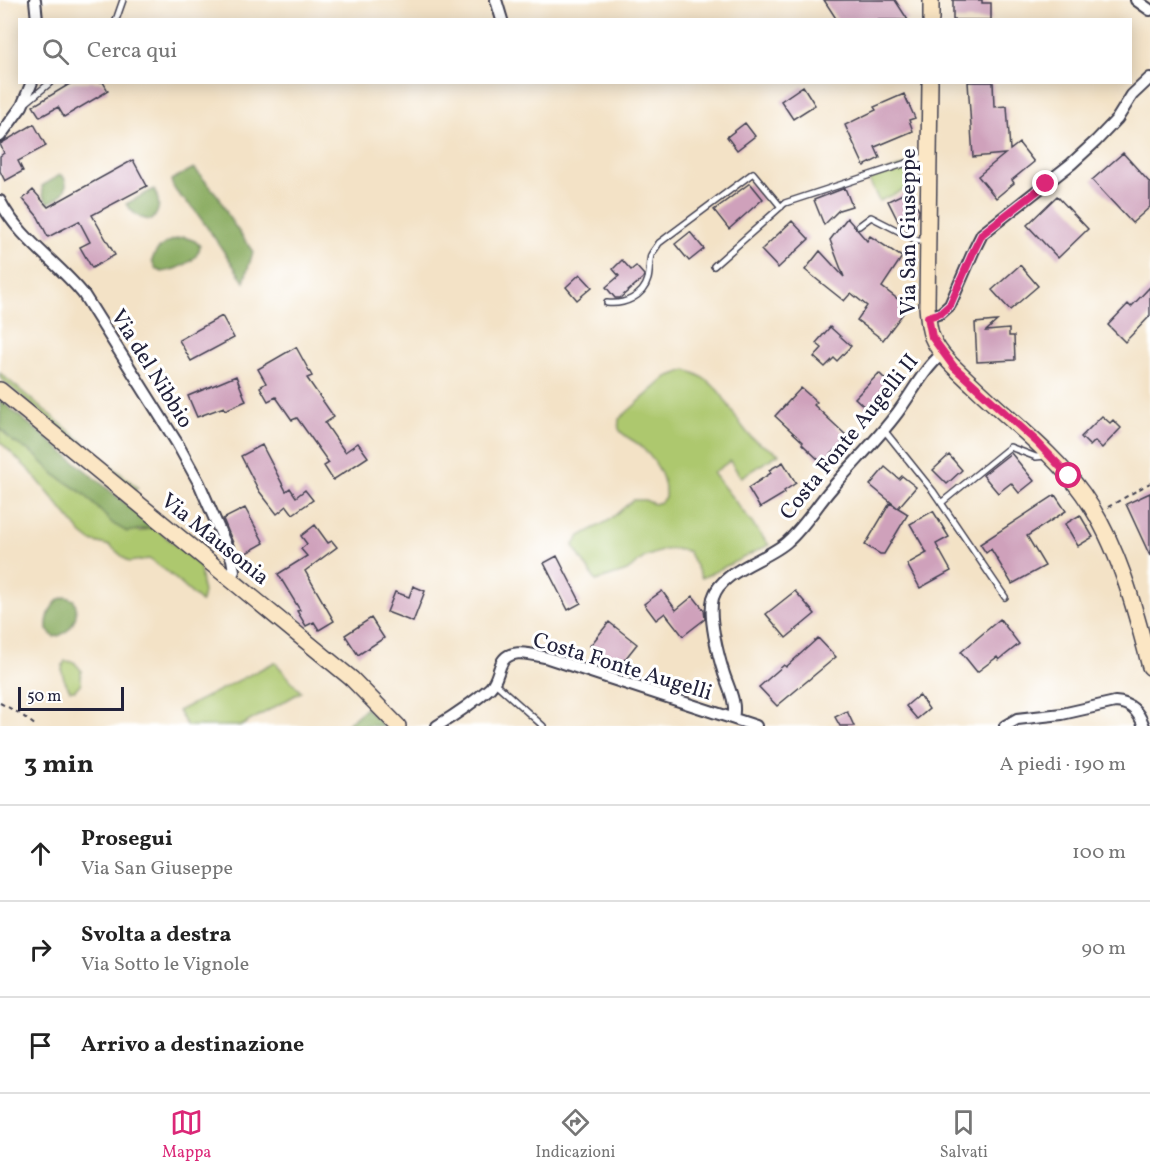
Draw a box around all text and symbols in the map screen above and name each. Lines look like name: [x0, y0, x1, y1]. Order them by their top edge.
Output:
search box: [18, 18, 1132, 84]
icon: search: [39, 35, 72, 68]
text: Cerca qui: [87, 36, 177, 67]
street label: Via San Giuseppe: [894, 148, 925, 316]
route end: [1032, 170, 1058, 196]
street label: Via del Nibbio: [102, 304, 200, 435]
street label: Costa Fonte Augelli II: [773, 348, 927, 527]
route start: [1055, 462, 1081, 488]
street label: Via Mausonia: [154, 486, 275, 593]
street label: Costa Fonte Augelli: [529, 625, 716, 709]
scale bar: [18, 684, 124, 712]
text: 50 m: [27, 686, 61, 708]
text: 3 min: [24, 747, 94, 783]
text: A piedi · 190 m: [999, 751, 1126, 779]
text: Prosegui: [81, 824, 173, 855]
icon: ahead: [24, 837, 57, 870]
text: 100 m: [1072, 839, 1126, 867]
text: Via San Giuseppe: [81, 855, 233, 883]
text: Svolta a destra: [81, 920, 232, 951]
icon: right: [24, 933, 57, 966]
text: 90 m: [1082, 935, 1126, 963]
text: Via Sotto le Vignole: [81, 951, 249, 979]
icon: arrive: [24, 1029, 57, 1062]
text: Arrivo a destinazione: [81, 1030, 304, 1061]
tab: Mappa: [162, 1106, 211, 1164]
tab: Indicazioni: [536, 1106, 615, 1164]
tab: Salvati: [940, 1106, 988, 1164]

